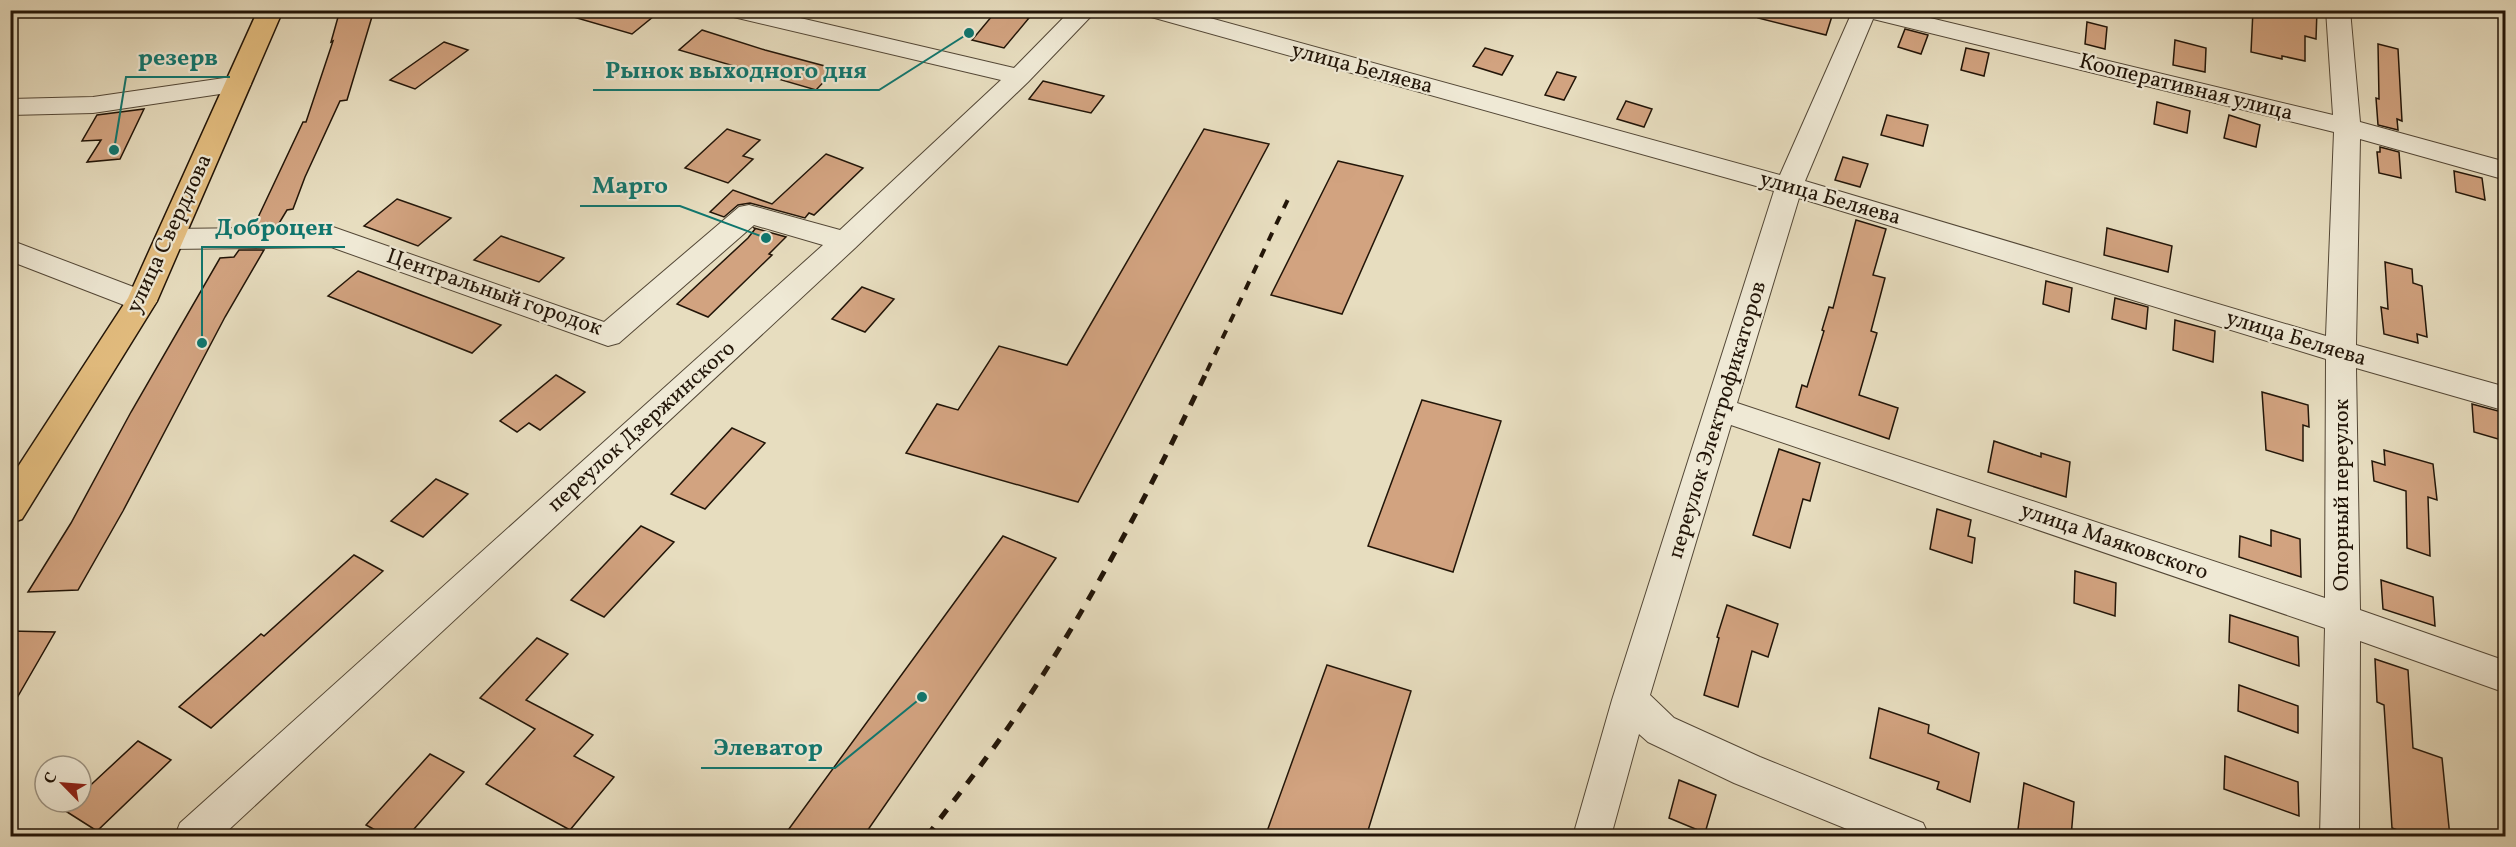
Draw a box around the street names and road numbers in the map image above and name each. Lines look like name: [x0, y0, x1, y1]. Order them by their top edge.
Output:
street label: улица Беляева: [1288, 35, 1436, 103]
street label: Кооперативная улица: [2076, 46, 2296, 130]
street label: улица Свердлова: [120, 149, 221, 319]
street label: улица Беляева: [1756, 164, 1904, 234]
street label: Центральный городок: [382, 241, 606, 345]
street label: переулок Электрофикаторов: [1661, 277, 1775, 563]
street label: улица Беляева: [2222, 303, 2370, 375]
street label: переулок Дзержинского: [541, 334, 743, 520]
street label: Опорный переулок: [2327, 398, 2358, 591]
street label: улица Маяковского: [2016, 495, 2212, 589]

